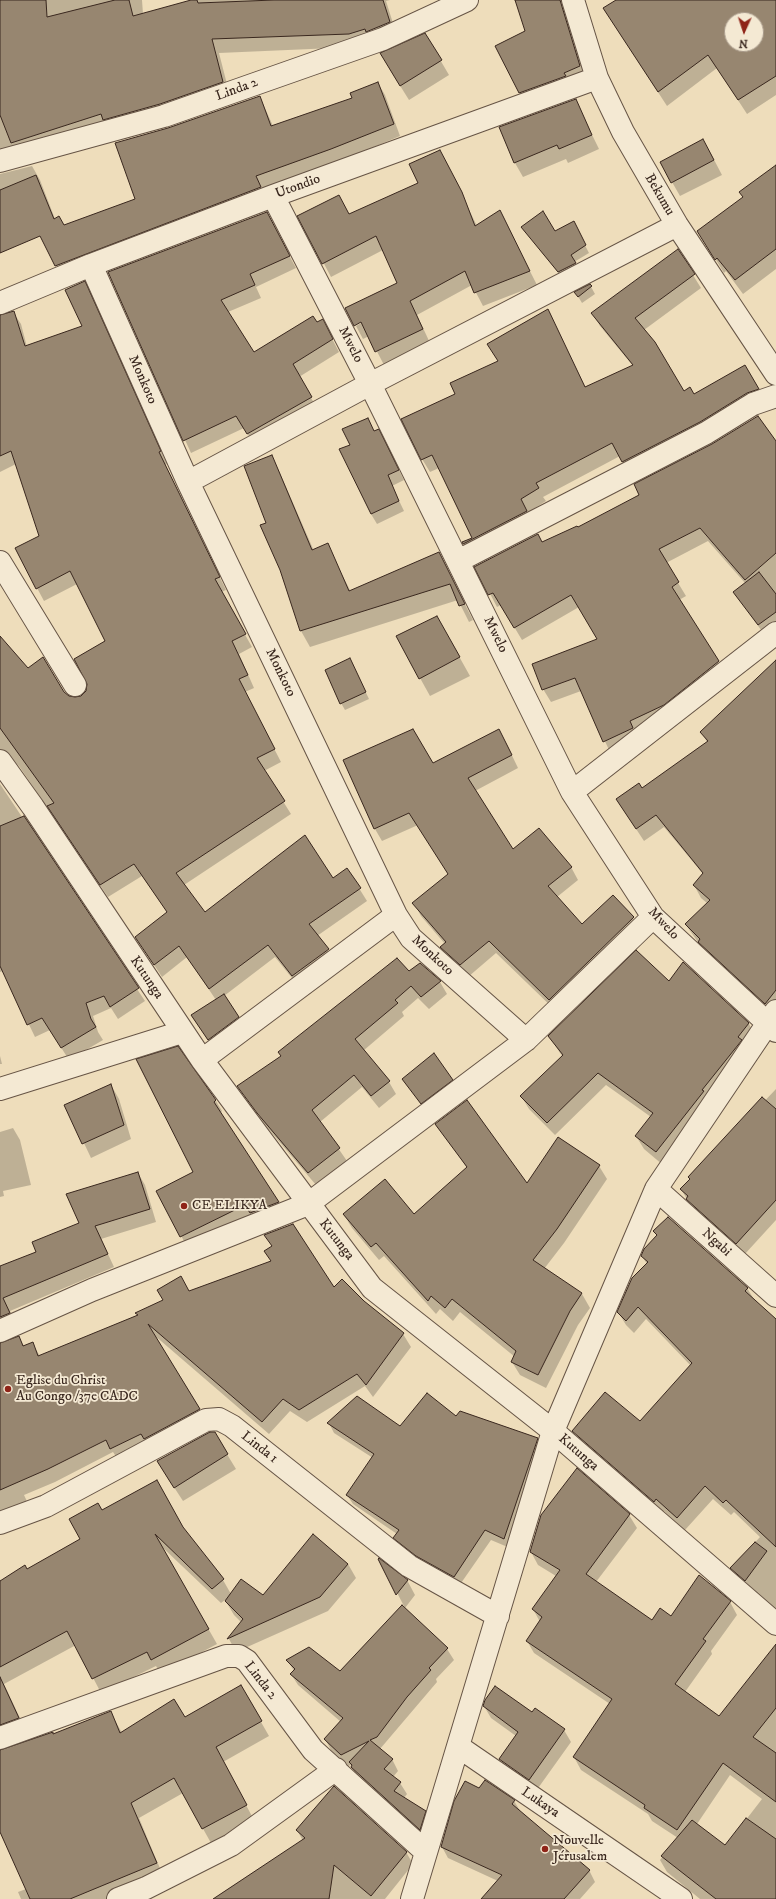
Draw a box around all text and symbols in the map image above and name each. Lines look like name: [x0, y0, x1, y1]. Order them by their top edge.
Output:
north arrow: [724, 12, 764, 52]
text: N: [739, 36, 748, 50]
street label: Linda 2: [214, 75, 260, 105]
street label: Utondio: [273, 171, 323, 203]
street label: Bekumu: [640, 171, 678, 219]
street label: Mwelo: [334, 324, 366, 366]
street label: Monkoto: [124, 353, 160, 407]
street label: Mwelo: [479, 614, 511, 656]
street label: Monkoto: [261, 646, 299, 700]
street label: Mwelo: [644, 904, 682, 944]
street label: Monkoto: [407, 932, 457, 980]
street label: Kutunga: [126, 953, 166, 1003]
place label: CE ELIKYA: [192, 1198, 267, 1214]
marker: CE ELIKYA: [179, 1201, 189, 1211]
street label: Kutunga: [315, 1216, 357, 1264]
street label: Ngabi: [698, 1225, 734, 1261]
place label: Eglise du Christ Au Congo /37e CADC: [16, 1373, 138, 1406]
marker: Eglise du Christ Au Congo /37e CADC: [3, 1384, 13, 1394]
street label: Linda 1: [237, 1428, 281, 1468]
street label: Kutunga: [554, 1431, 602, 1475]
street label: Linda 2: [240, 1659, 280, 1703]
street label: Lukaya: [518, 1784, 562, 1822]
place label: Nouvelle Jérusalem: [553, 1833, 607, 1866]
marker: Nouvelle Jérusalem: [540, 1844, 550, 1854]

